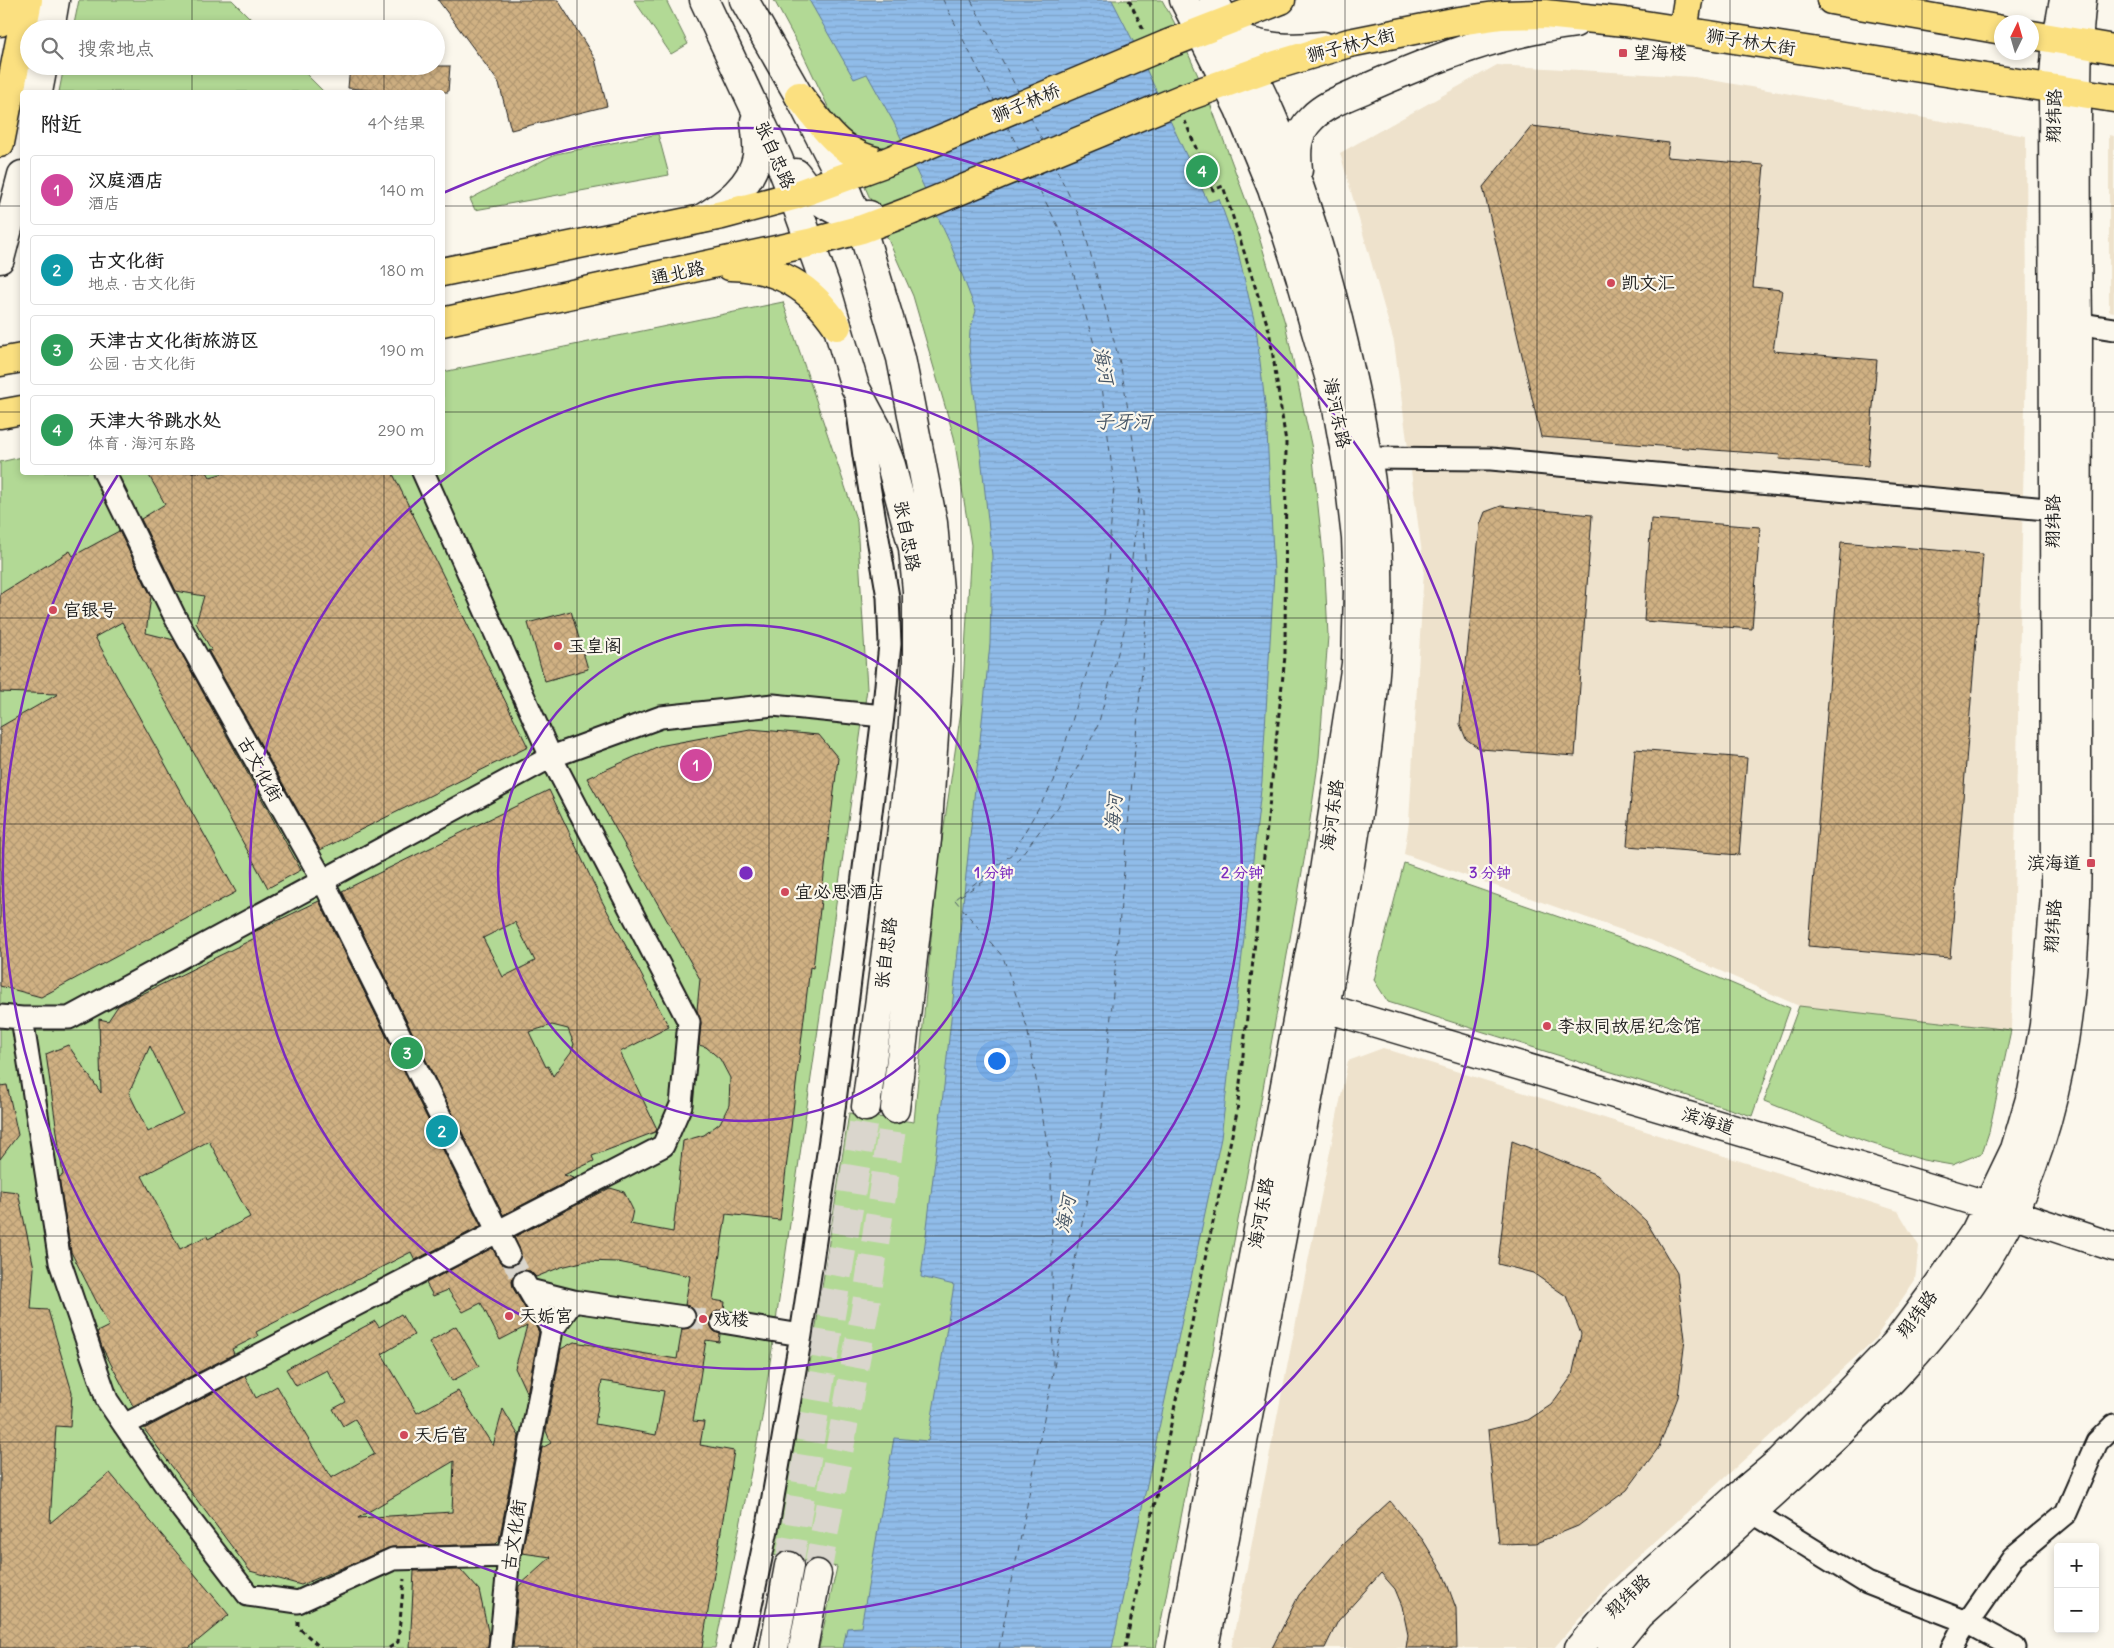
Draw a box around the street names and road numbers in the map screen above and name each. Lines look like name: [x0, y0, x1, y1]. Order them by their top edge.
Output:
street label: 狮子林大街: [1304, 22, 1397, 67]
street label: 狮子林大街: [1705, 23, 1797, 60]
street label: 狮子林桥: [988, 78, 1063, 127]
street label: 翔纬路: [2042, 89, 2065, 143]
street label: 张自忠路: [750, 117, 801, 192]
street label: 通北路: [649, 256, 707, 289]
street label: 海河东路: [1319, 375, 1356, 451]
street label: 翔纬路: [2041, 494, 2064, 548]
street label: 张自忠路: [889, 498, 926, 573]
street label: 古文化街: [233, 732, 288, 806]
street label: 海河东路: [1315, 778, 1348, 852]
street label: 翔纬路: [2039, 898, 2066, 954]
street label: 张自忠路: [870, 916, 901, 990]
street label: 滨海道: [1679, 1102, 1737, 1139]
street label: 海河东路: [1243, 1175, 1278, 1250]
street label: 翔纬路: [1891, 1285, 1942, 1342]
street label: 古文化街: [497, 1498, 530, 1572]
street label: 翔纬路: [1600, 1569, 1655, 1623]

